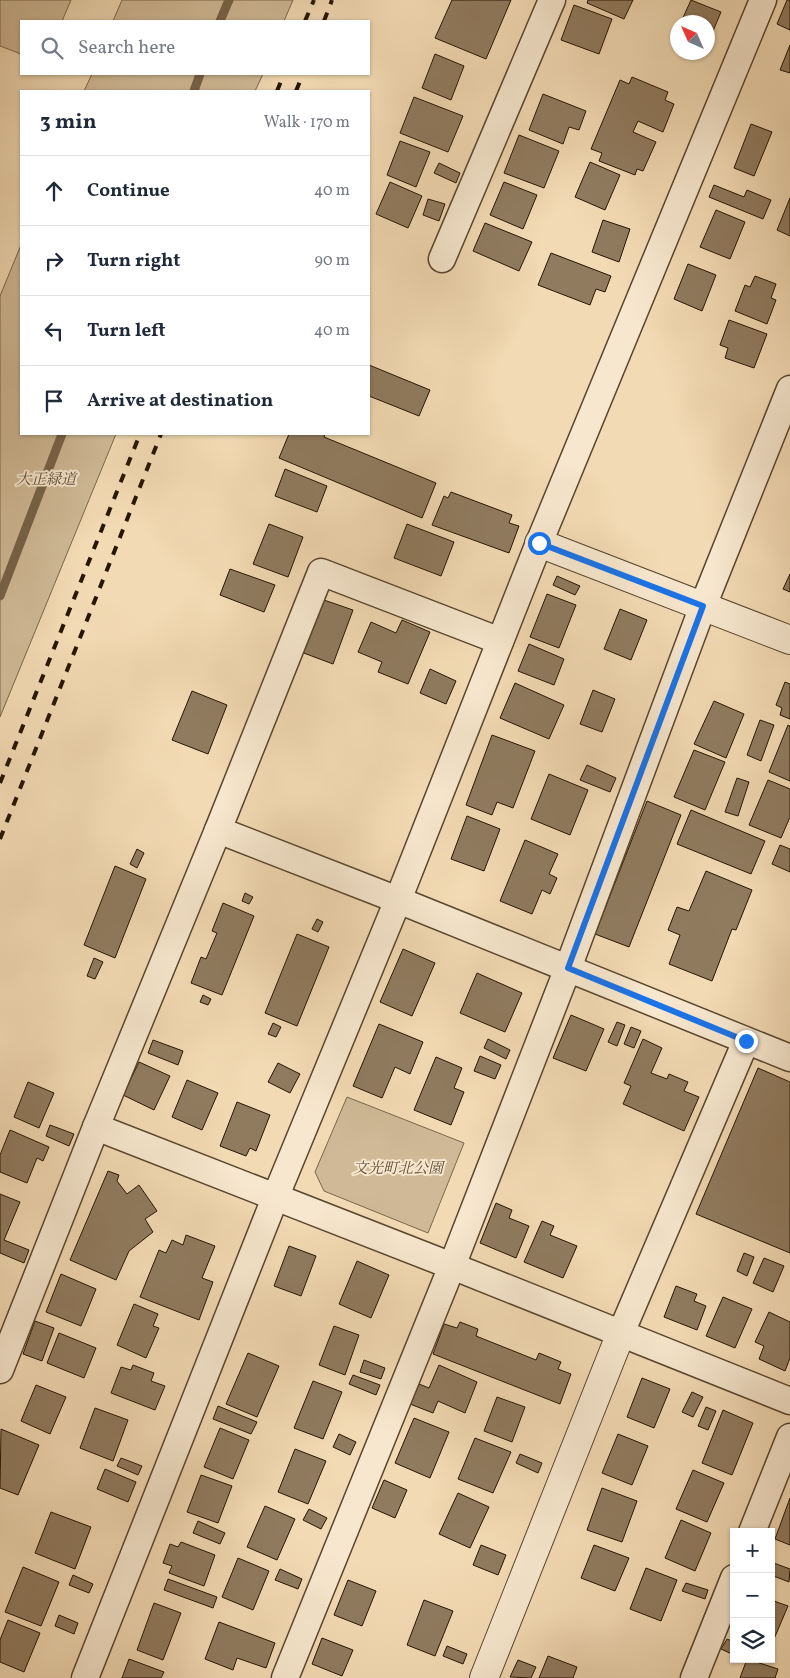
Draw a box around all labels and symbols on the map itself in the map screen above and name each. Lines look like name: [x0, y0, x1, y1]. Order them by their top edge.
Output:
north arrow: [670, 15, 715, 60]
park label: 大正緑道: [16, 470, 78, 491]
route start: [528, 532, 551, 555]
route end: [735, 1030, 758, 1053]
park label: 文光町北公園: [353, 1159, 446, 1180]

